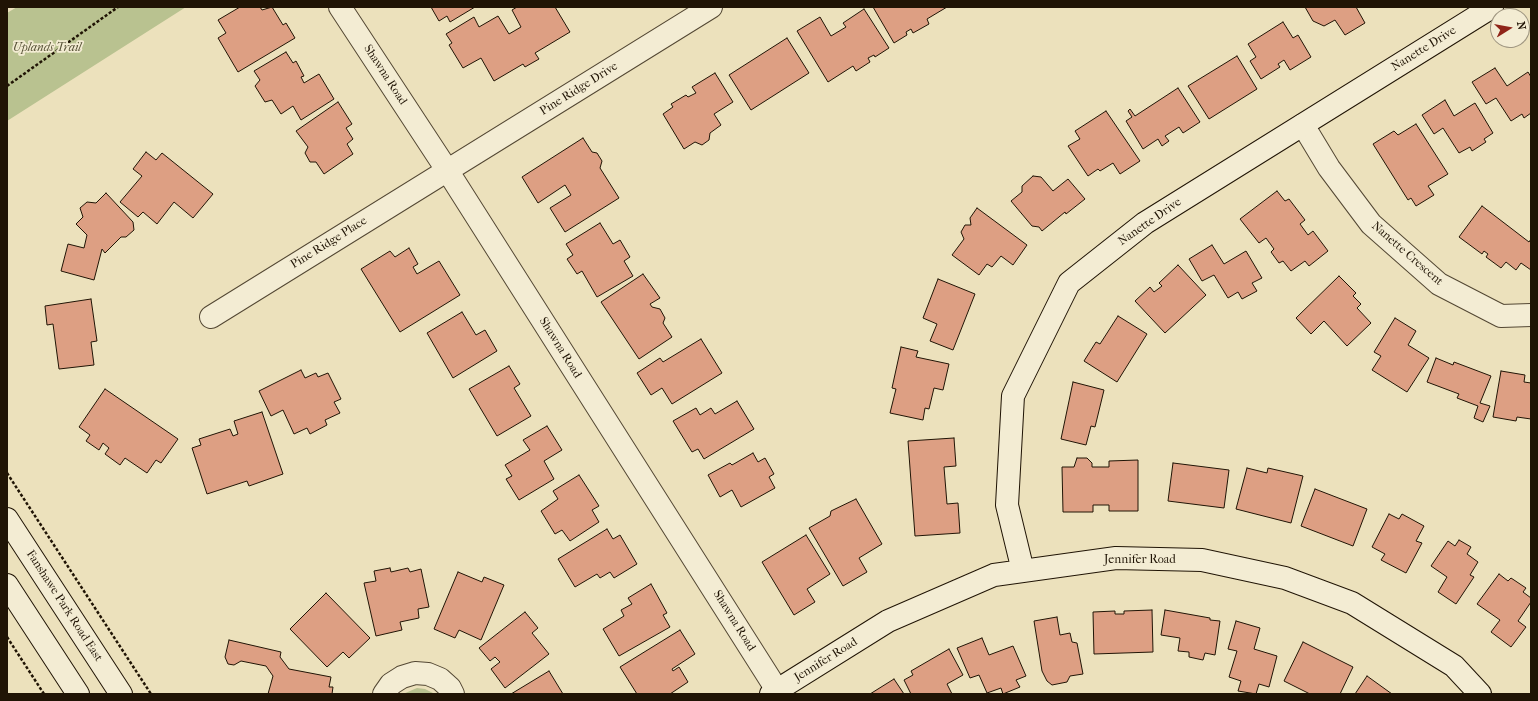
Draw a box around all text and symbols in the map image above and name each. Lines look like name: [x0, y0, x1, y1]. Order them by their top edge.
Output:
north arrow: [1490, 8, 1530, 48]
text: N: [1514, 20, 1528, 31]
street label: Nanette Drive: [1389, 23, 1459, 75]
park label: Uplands Trail: [13, 41, 81, 55]
street label: Shawna Road: [360, 42, 410, 108]
street label: Pine Ridge Drive: [537, 59, 621, 119]
street label: Nanette Drive: [1116, 195, 1184, 249]
street label: Pine Ridge Place: [288, 214, 370, 272]
street label: Nanette Crescent: [1368, 219, 1446, 289]
street label: Shawna Road: [536, 315, 584, 381]
street label: Fanshawe Park Road East: [23, 548, 105, 664]
street label: Jennifer Road: [1104, 553, 1176, 567]
street label: Shawna Road: [710, 588, 758, 654]
street label: Jennifer Road: [792, 635, 860, 685]

